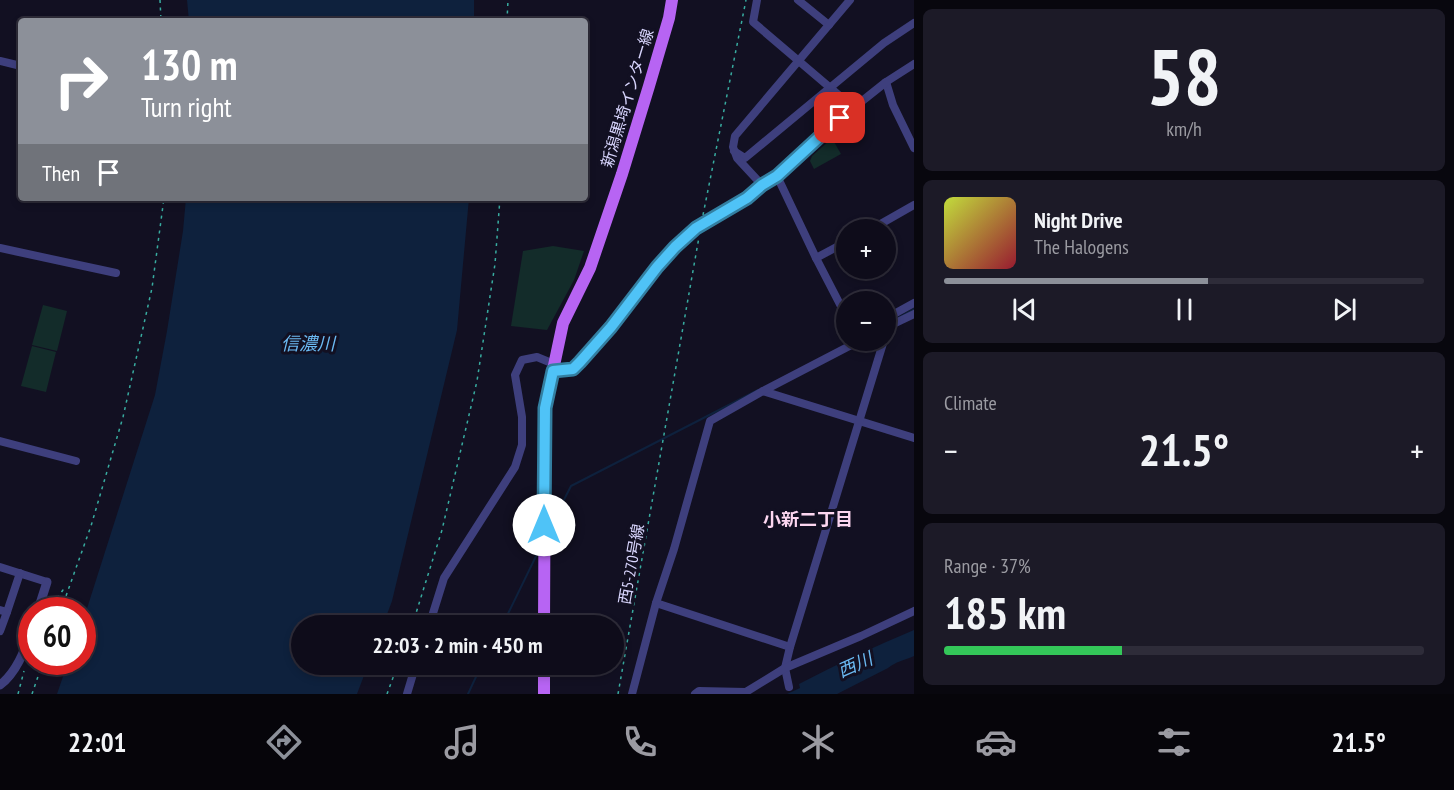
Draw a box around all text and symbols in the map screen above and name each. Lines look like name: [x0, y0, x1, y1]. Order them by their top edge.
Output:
street label: 新潟黒埼インター線: [596, 26, 658, 170]
text: 58: [1147, 26, 1221, 127]
text: 130 m: [141, 37, 238, 92]
icon: right: [42, 42, 120, 120]
text: Turn right: [141, 90, 232, 124]
pin: [814, 92, 865, 143]
icon: arrive: [823, 101, 856, 134]
text: km/h: [1166, 116, 1202, 142]
icon: arrive: [92, 156, 125, 189]
text: Then: [42, 159, 80, 187]
text: Night Drive: [1034, 206, 1123, 234]
map controls: [836, 219, 896, 351]
button: +: [836, 219, 896, 279]
text: The Halogens: [1034, 234, 1129, 260]
button: −: [836, 291, 896, 351]
icon: previous: [1008, 293, 1041, 326]
icon: pause: [1168, 293, 1201, 326]
icon: next: [1328, 293, 1361, 326]
water label: 信濃川: [281, 332, 337, 355]
text: Climate: [944, 390, 997, 416]
text: 21.5°: [1139, 420, 1229, 478]
text: −: [944, 429, 958, 472]
text: +: [1410, 429, 1424, 472]
position arrow: [512, 493, 576, 557]
district label: 小新二丁目: [763, 508, 853, 531]
street label: 西5-270号線: [614, 522, 648, 606]
text: Range · 37%: [944, 553, 1031, 579]
text: 185 km: [944, 583, 1066, 641]
speed limit sign: 60: [18, 597, 96, 675]
text: 22:03 · 2 min · 450 m: [372, 631, 543, 659]
water label: 西川: [834, 646, 878, 682]
icon: directions: [263, 721, 305, 763]
icon: music: [441, 721, 483, 763]
icon: phone: [619, 721, 661, 763]
icon: climate: [797, 721, 839, 763]
icon: car: [975, 721, 1017, 763]
icon: filters: [1153, 721, 1195, 763]
text: 22:01: [68, 725, 126, 759]
text: 21.5°: [1332, 725, 1386, 759]

